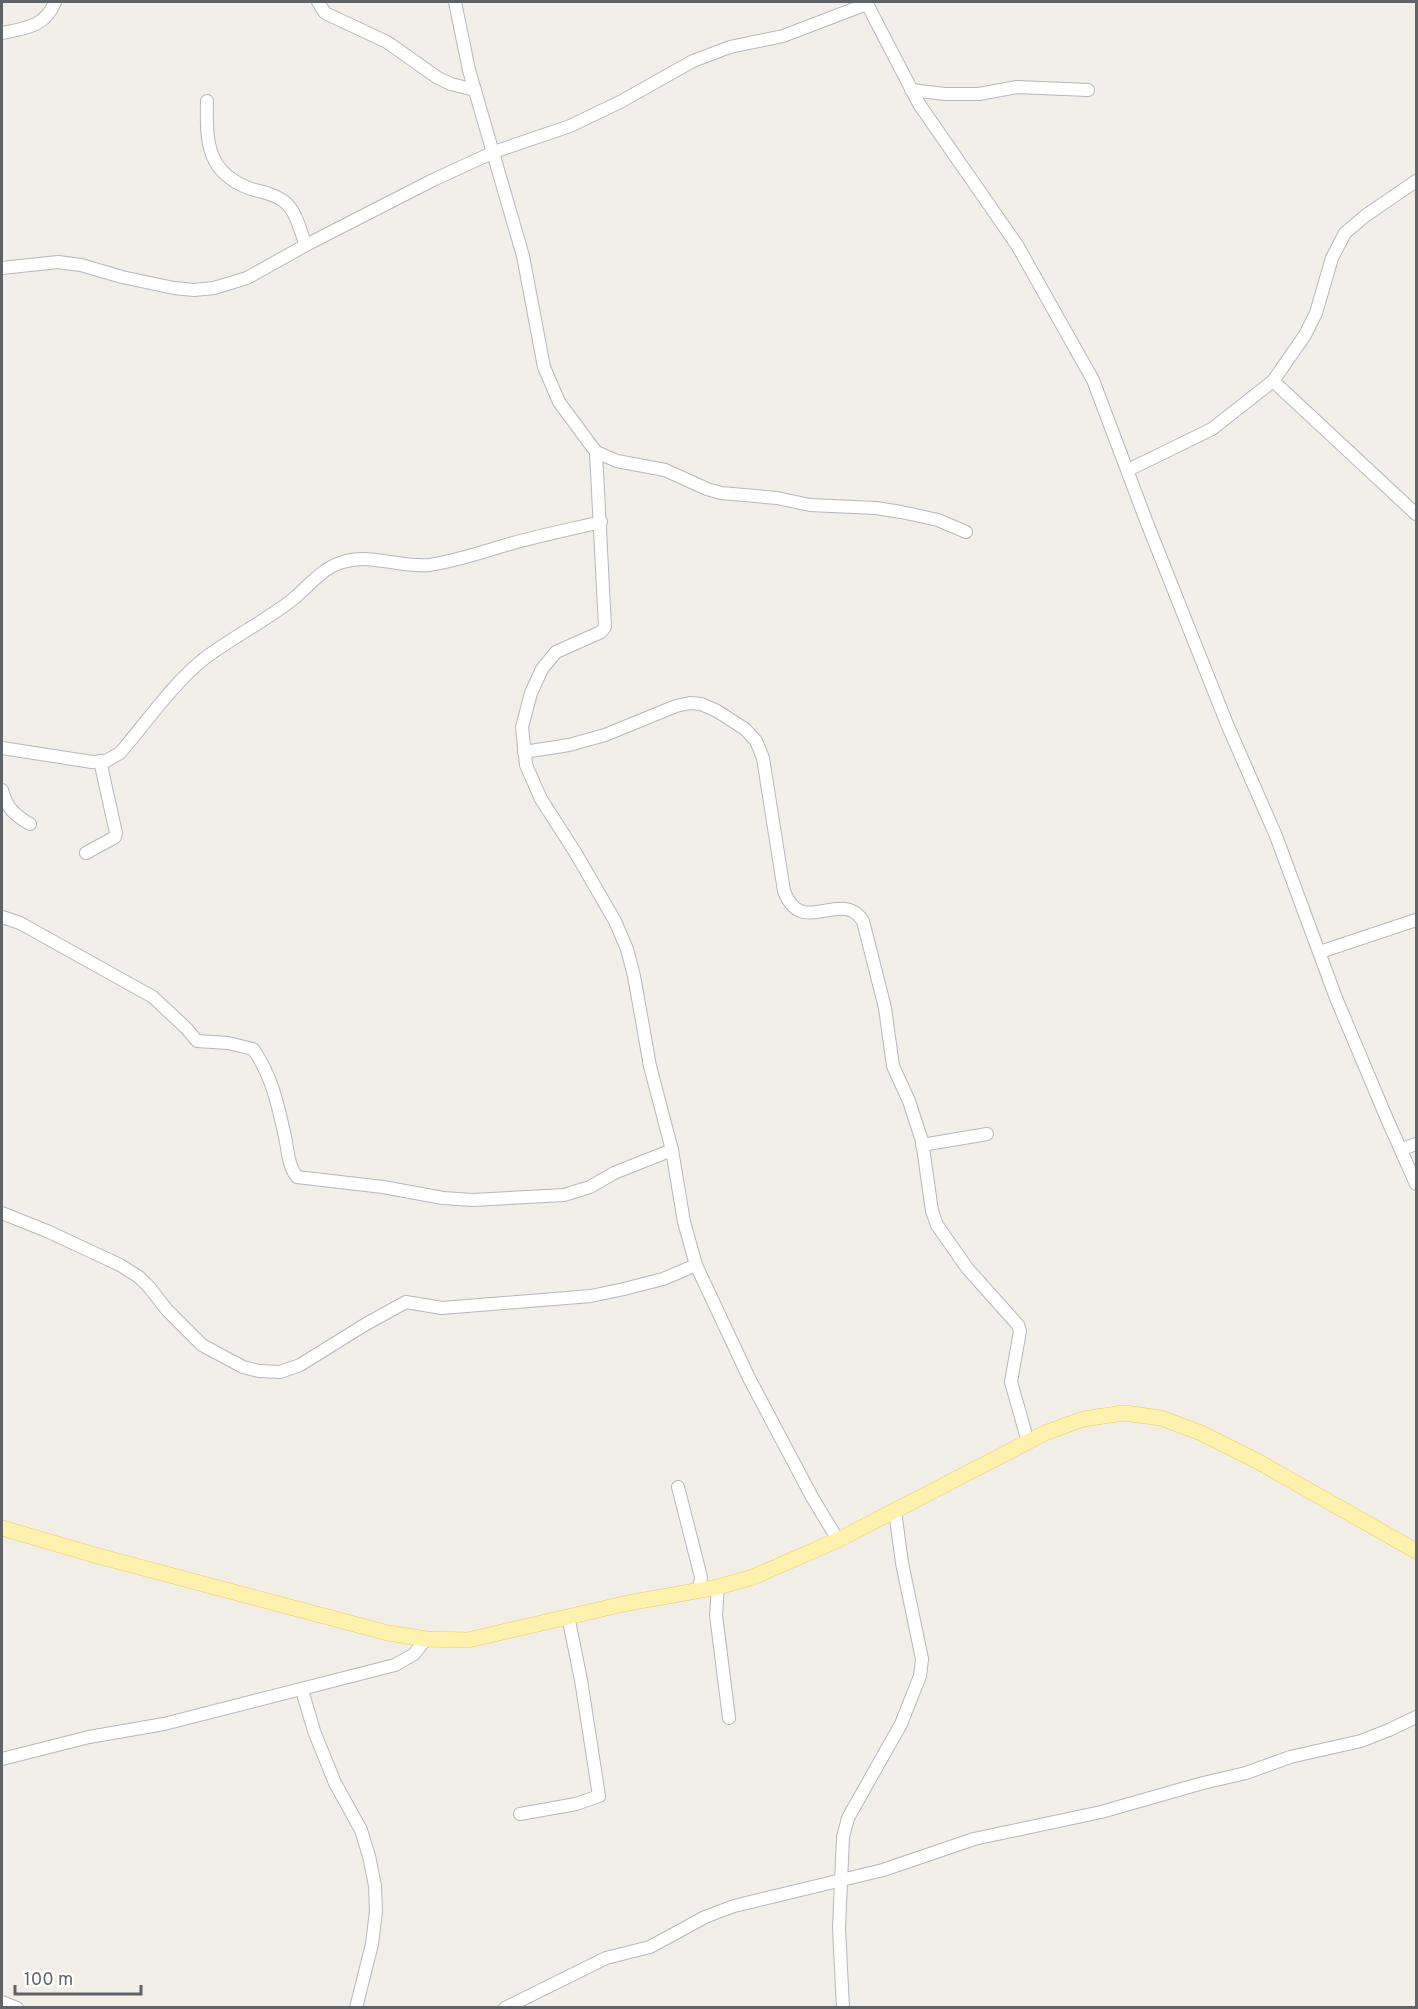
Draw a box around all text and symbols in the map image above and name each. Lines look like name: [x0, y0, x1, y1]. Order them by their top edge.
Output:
scale bar: [15, 1958, 141, 1996]
text: 100 m: [24, 1969, 73, 1992]

